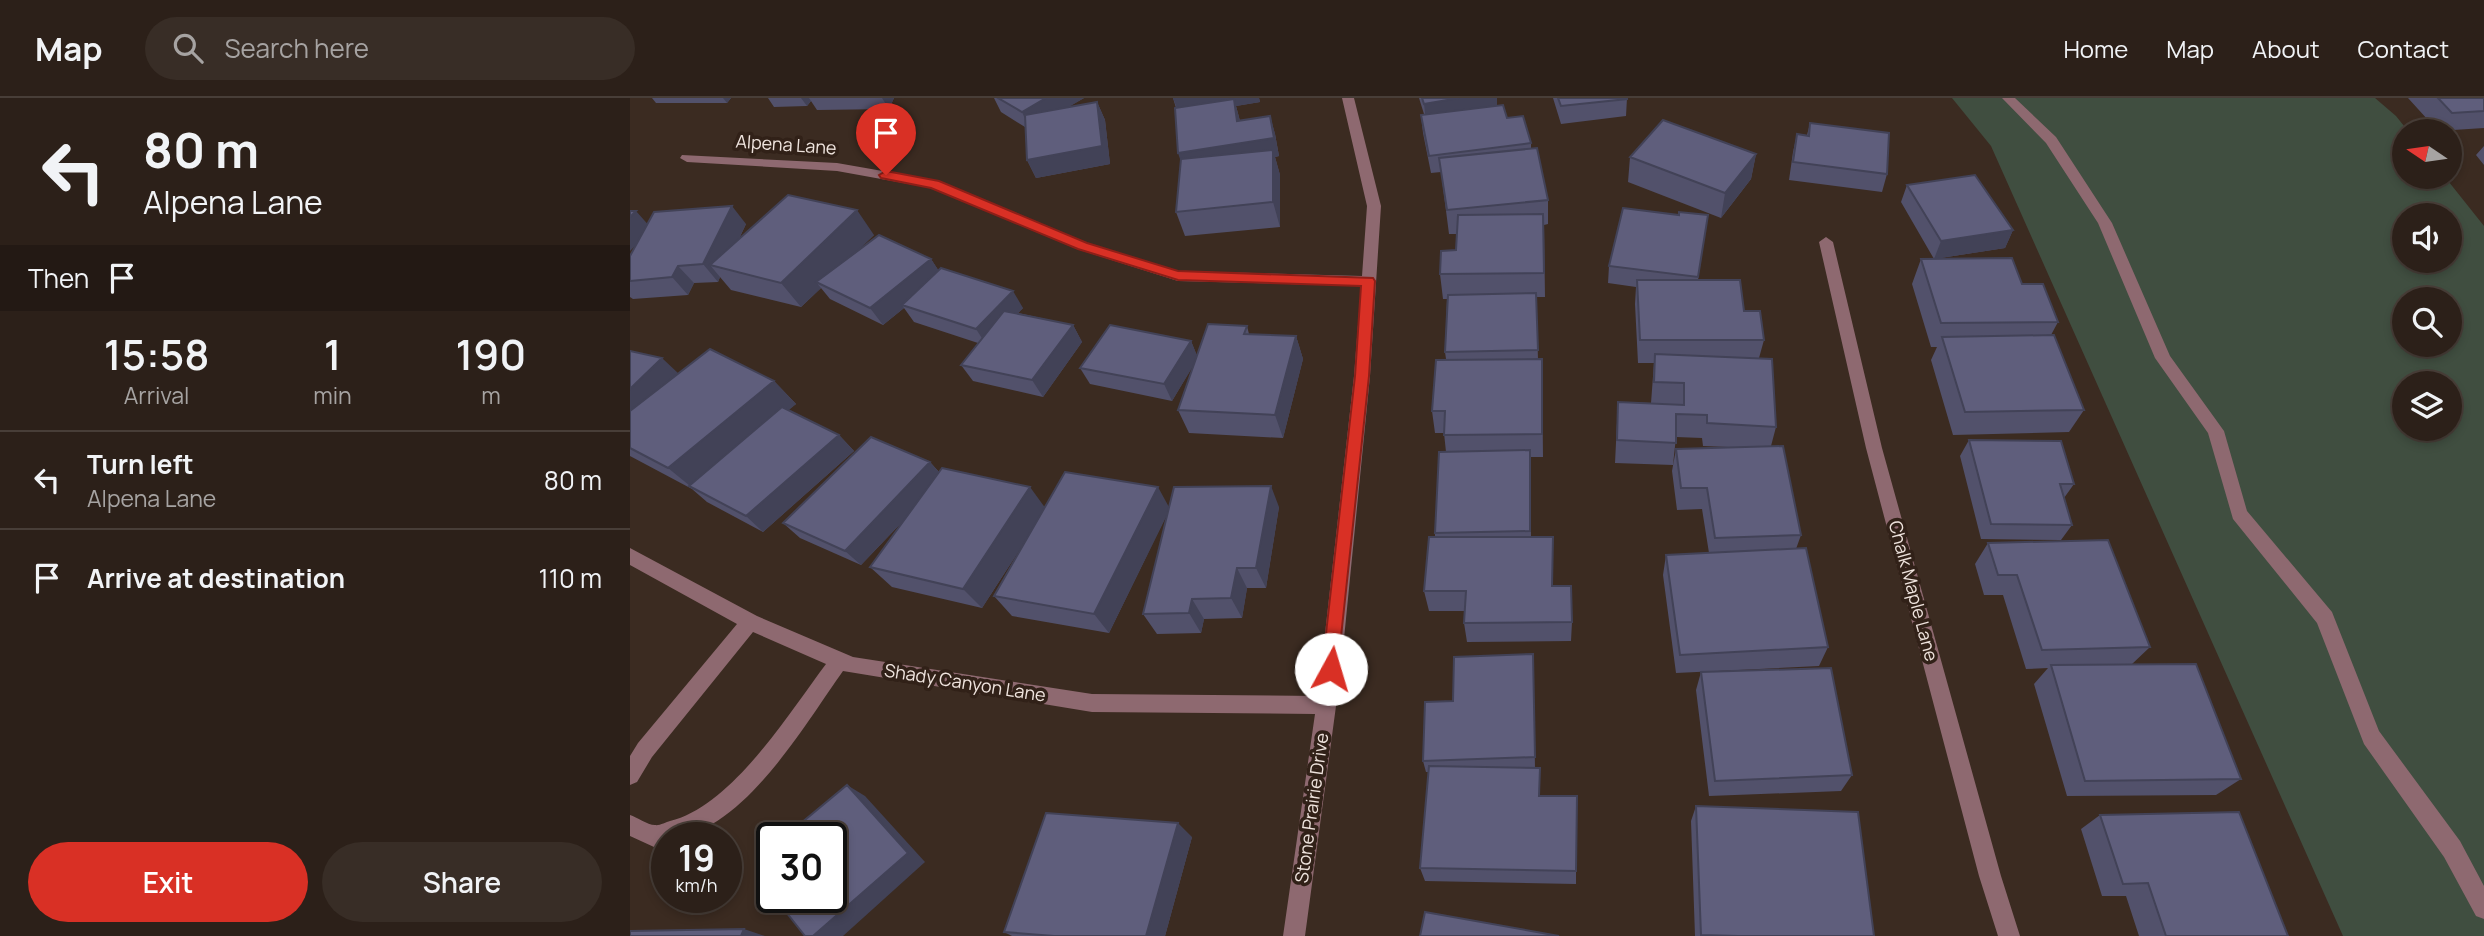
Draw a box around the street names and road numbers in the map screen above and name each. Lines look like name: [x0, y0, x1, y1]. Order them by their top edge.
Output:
street label: Alpena Lane: [735, 129, 837, 160]
street label: Chalk Maple Lane: [1884, 518, 1944, 664]
street label: Shady Canyon Lane: [883, 657, 1048, 707]
street label: Stone Prairie Drive: [1289, 731, 1333, 885]

